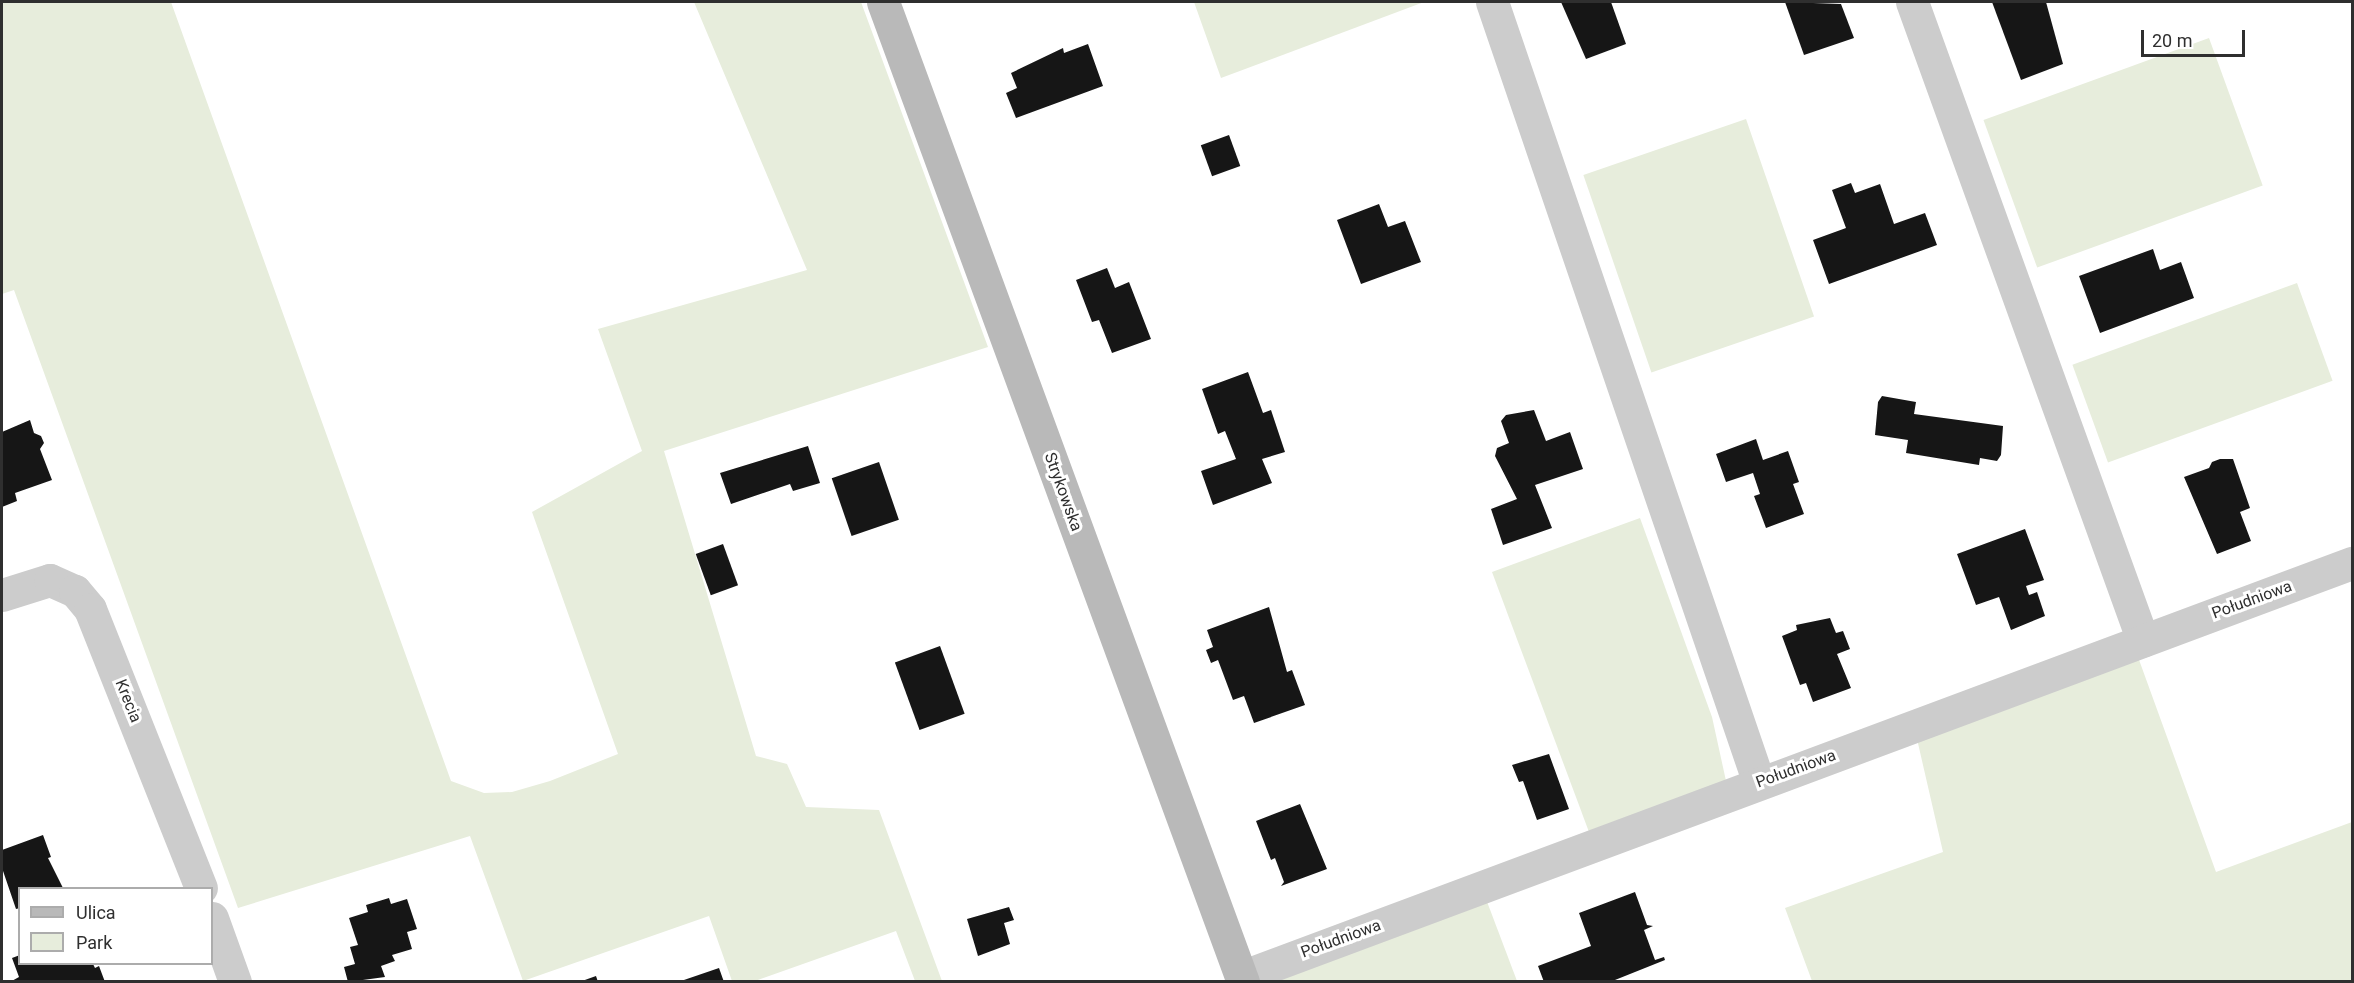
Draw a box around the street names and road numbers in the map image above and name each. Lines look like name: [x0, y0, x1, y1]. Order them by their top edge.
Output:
street label: Strykowska: [1040, 450, 1086, 534]
street label: Południowa: [2209, 577, 2295, 623]
street label: Krecia: [111, 677, 145, 725]
street label: Południowa: [1753, 746, 1839, 792]
street label: Południowa: [1298, 916, 1384, 962]

